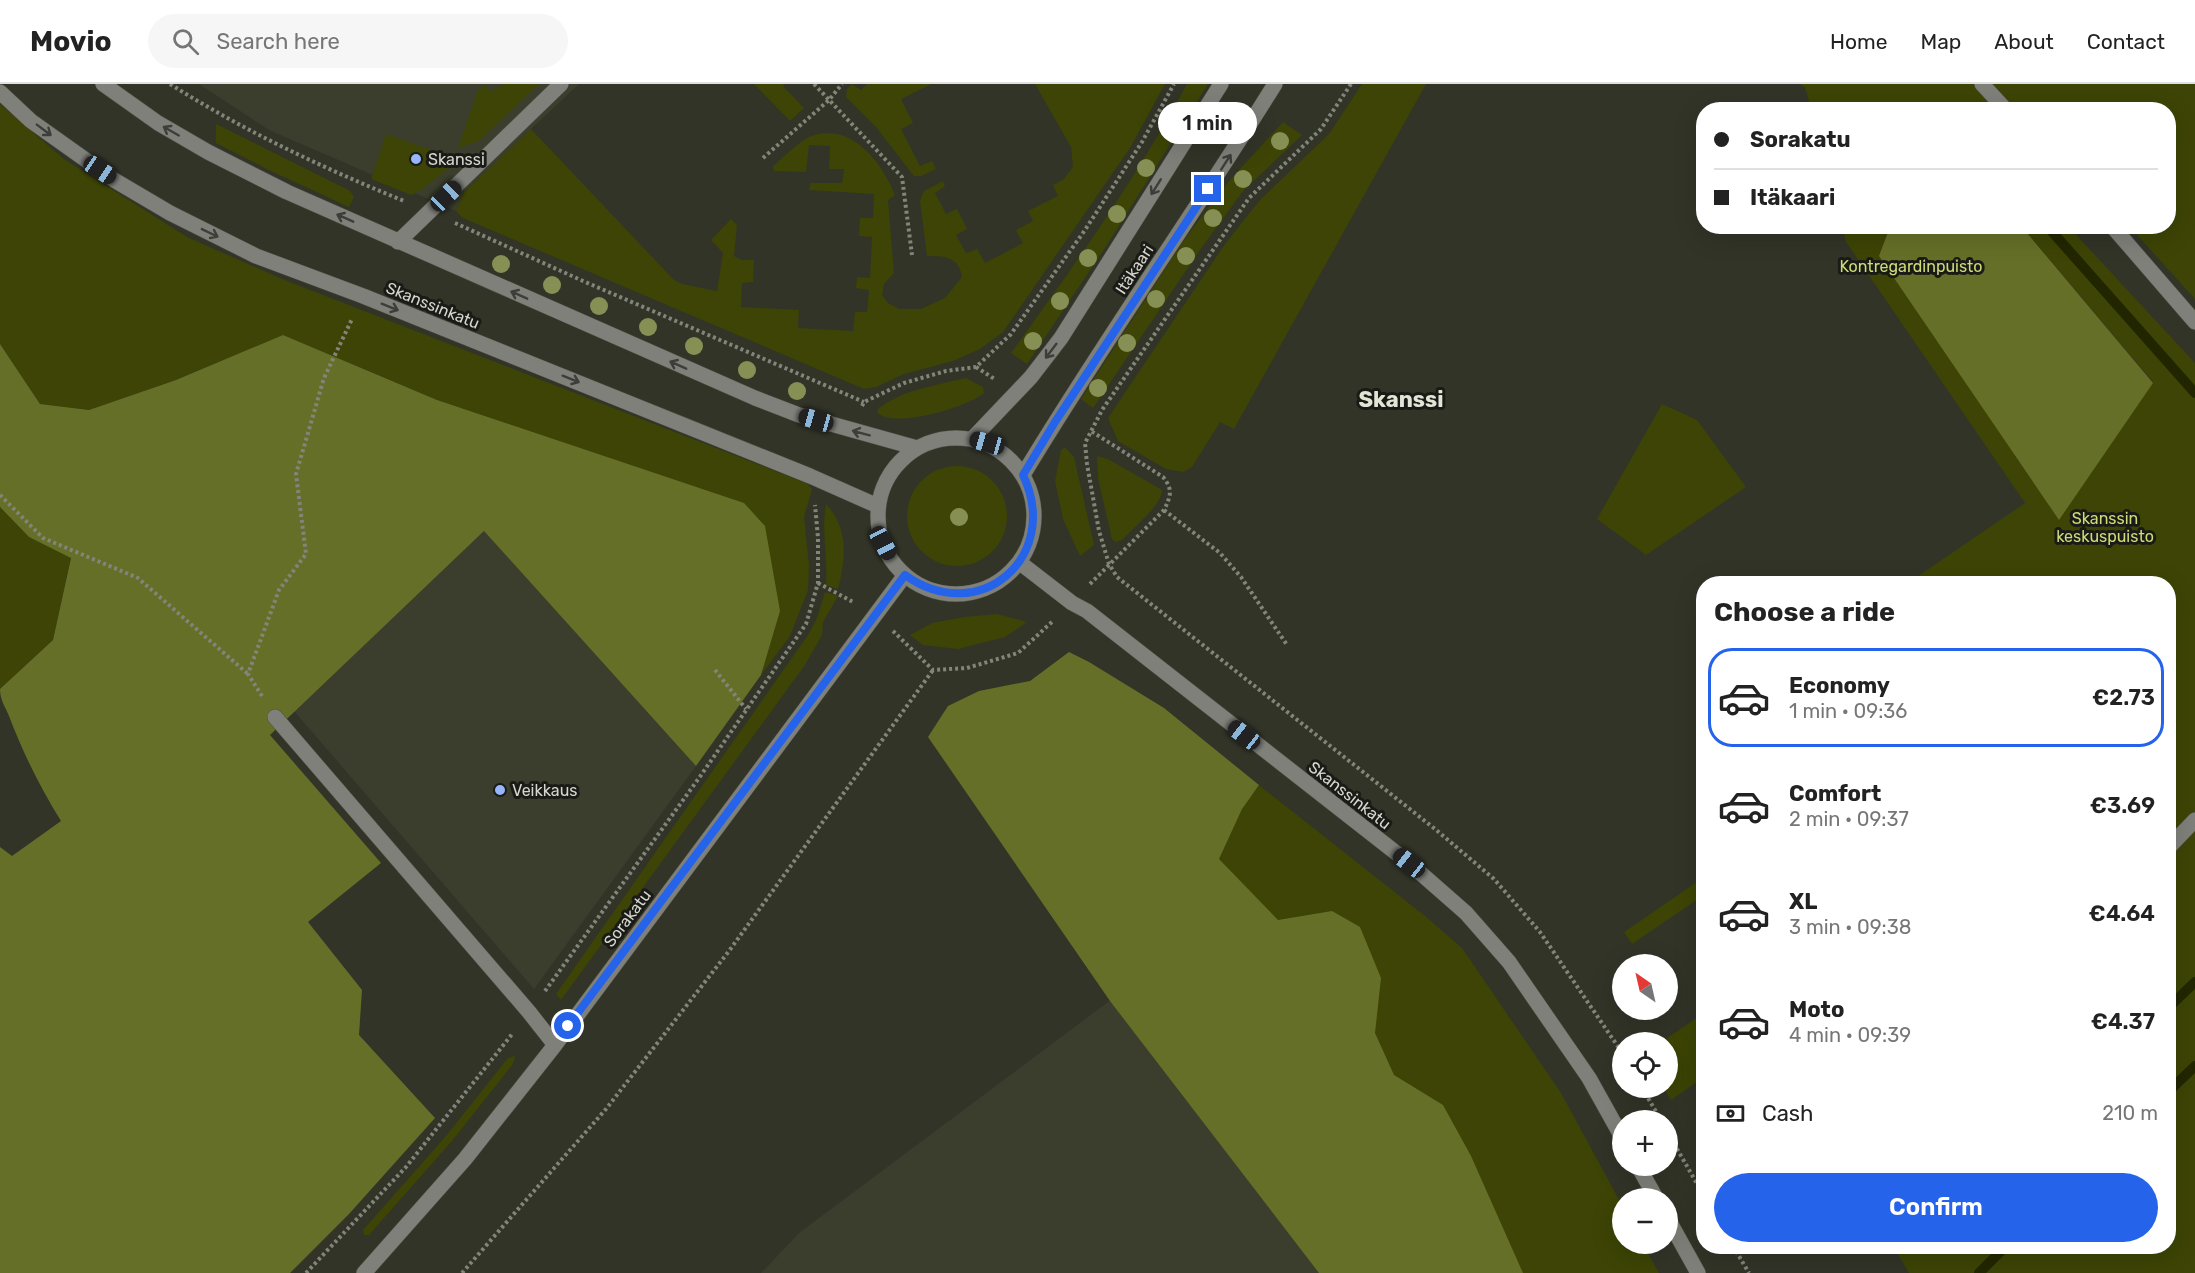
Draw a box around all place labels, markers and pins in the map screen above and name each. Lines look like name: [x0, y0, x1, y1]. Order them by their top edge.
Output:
place label: Skanssi: [428, 150, 485, 169]
marker: Skanssi: [409, 152, 423, 166]
place label: Veikkaus: [512, 781, 577, 800]
marker: Veikkaus: [493, 783, 507, 797]

